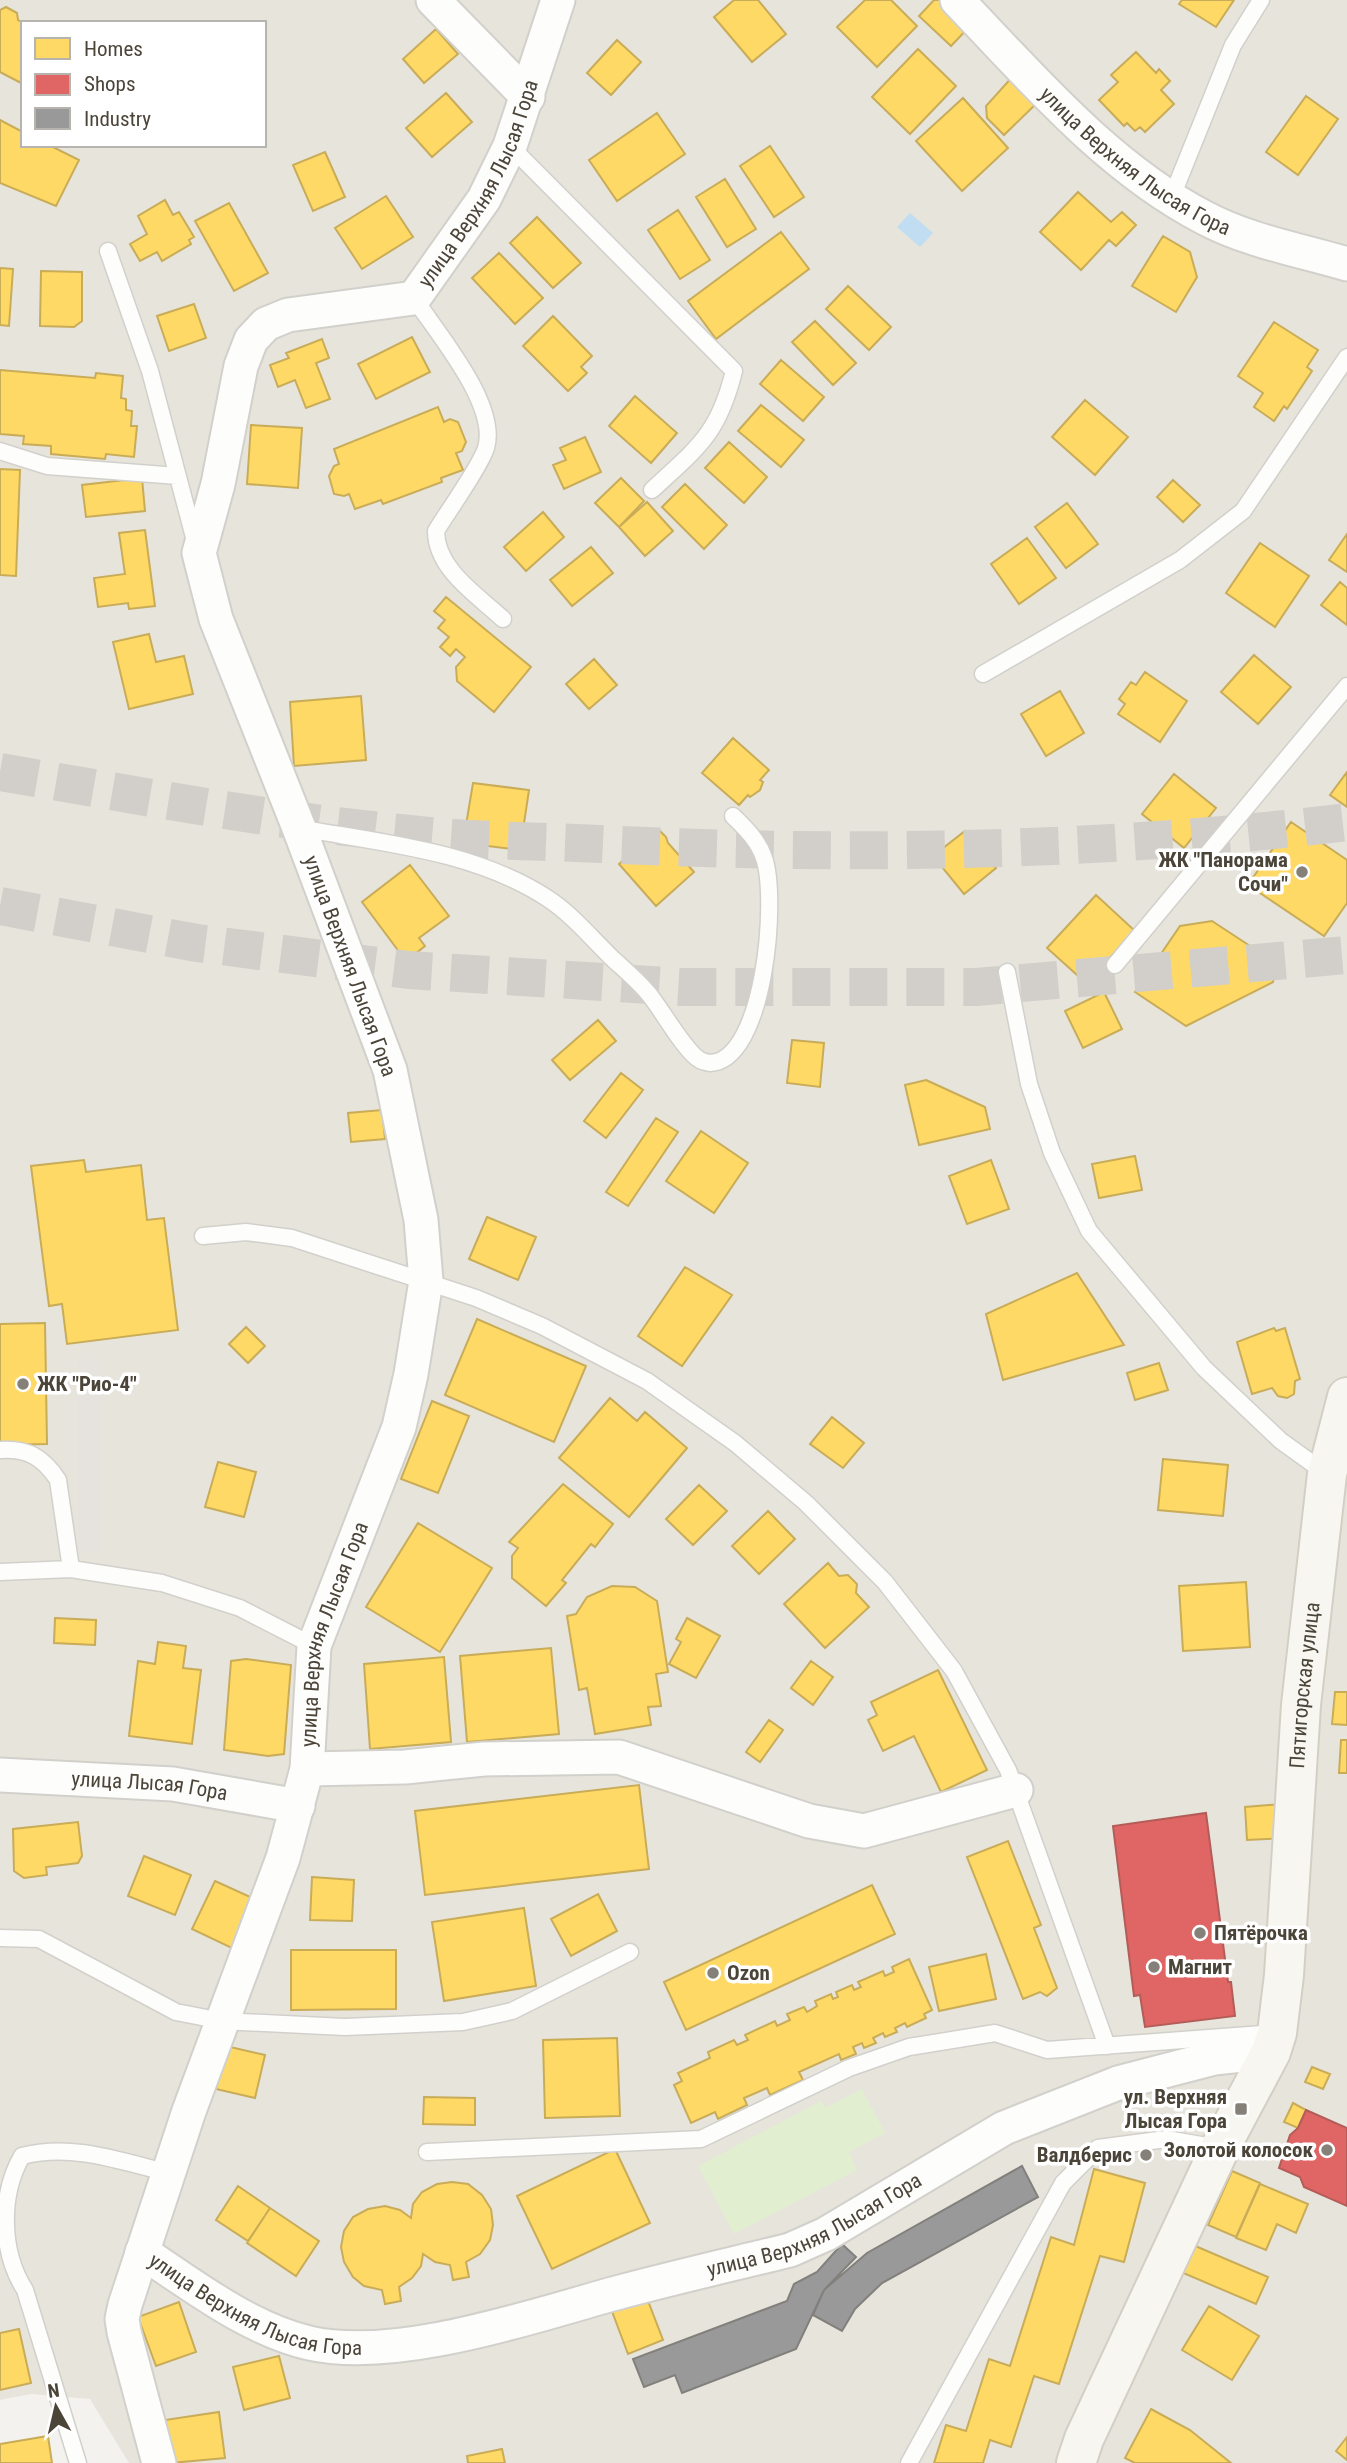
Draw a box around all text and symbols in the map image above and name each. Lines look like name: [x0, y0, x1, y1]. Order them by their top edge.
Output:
legend: [21, 21, 266, 147]
text: Homes: [84, 37, 143, 61]
text: Shops: [84, 72, 136, 96]
street label: улица Верхняя Лысая Гора: [413, 77, 543, 292]
street label: улица Верхняя Лысая Гора: [1035, 82, 1234, 240]
text: Industry: [84, 107, 151, 131]
place label: ЖК "Панорама Сочи": [1158, 848, 1288, 896]
street label: улица Верхняя Лысая Гора: [299, 852, 401, 1080]
marker: ЖК "Панорама Сочи": [1294, 864, 1310, 880]
place label: ЖК "Рио-4": [37, 1372, 137, 1396]
marker: ЖК "Рио-4": [15, 1376, 31, 1392]
street label: улица Верхняя Лысая Гора: [296, 1519, 373, 1748]
street label: Пятигорская улица: [1285, 1601, 1324, 1769]
street label: улица Лысая Гора: [71, 1767, 229, 1805]
place label: Пятёрочка: [1214, 1921, 1308, 1945]
marker: Пятёрочка: [1192, 1925, 1208, 1941]
place label: Магнит: [1168, 1955, 1233, 1979]
marker: Магнит: [1146, 1959, 1162, 1975]
place label: Ozon: [727, 1961, 770, 1985]
marker: Ozon: [705, 1965, 721, 1981]
place label: ул. Верхняя Лысая Гора: [1124, 2085, 1227, 2133]
marker: ул. Верхняя Лысая Гора: [1233, 2101, 1249, 2117]
place label: Золотой колосок: [1164, 2138, 1313, 2162]
marker: Золотой колосок: [1319, 2142, 1335, 2158]
place label: Валдберис: [1037, 2143, 1132, 2167]
marker: Валдберис: [1138, 2147, 1154, 2163]
street label: улица Верхняя Лысая Гора: [704, 2168, 926, 2282]
street label: улица Верхняя Лысая Гора: [145, 2248, 362, 2360]
north arrow: [21, 2372, 91, 2442]
text: N: [46, 2378, 61, 2403]

